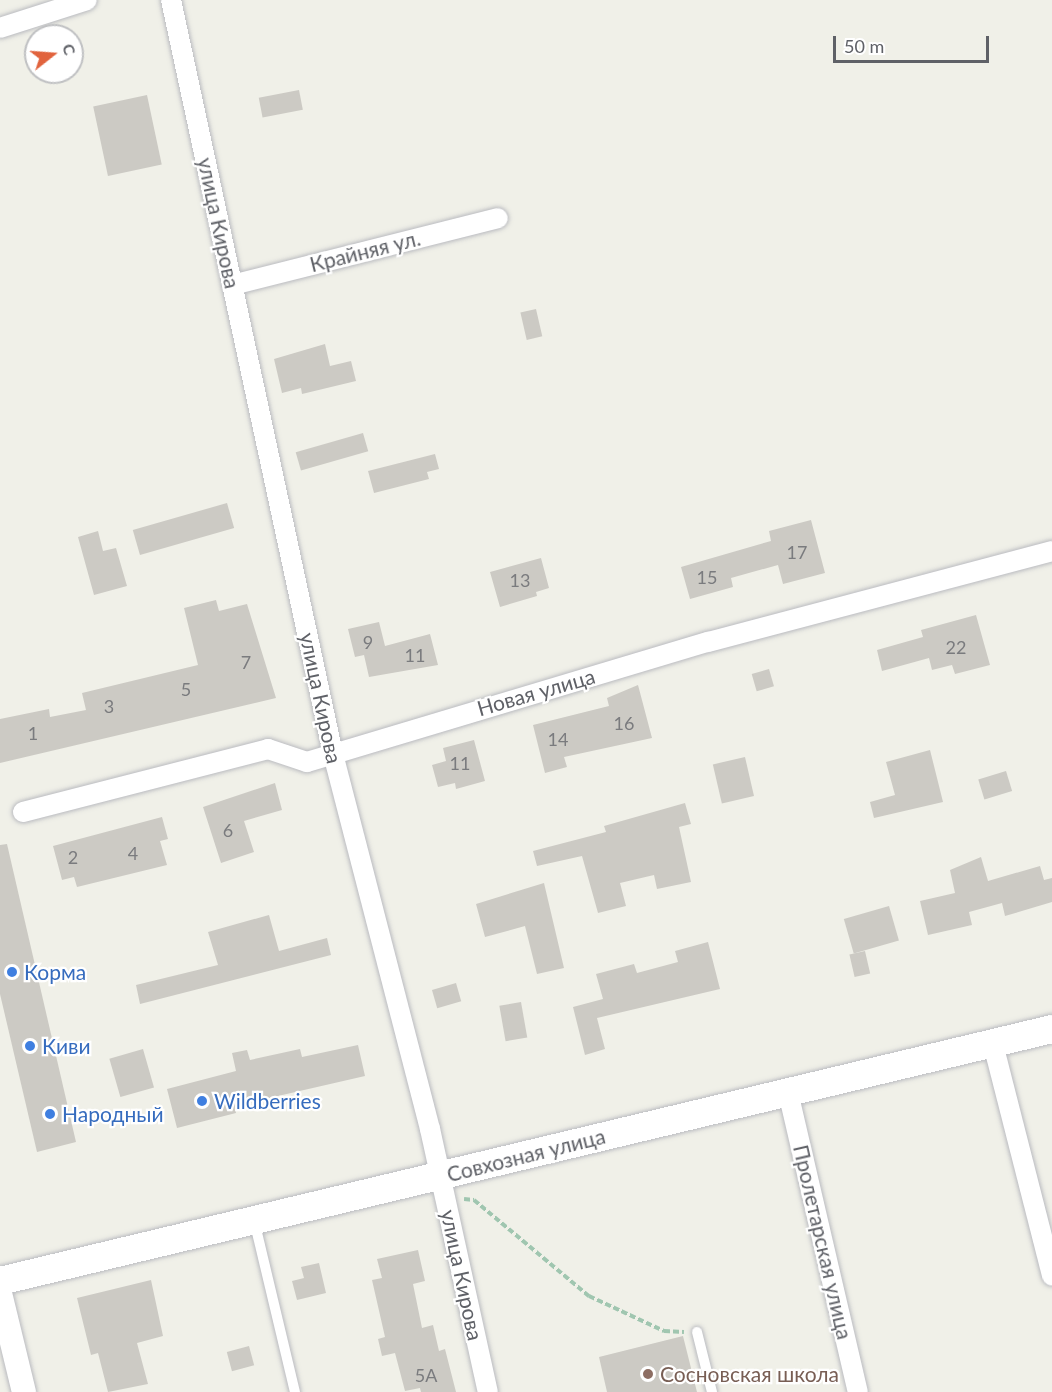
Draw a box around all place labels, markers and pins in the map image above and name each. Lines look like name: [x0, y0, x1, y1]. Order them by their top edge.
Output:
place label: Корма: [24, 959, 86, 985]
marker: Корма: [5, 965, 19, 979]
place label: Киви: [42, 1033, 91, 1059]
marker: Киви: [23, 1039, 37, 1053]
place label: Wildberries: [214, 1088, 321, 1114]
marker: Wildberries: [195, 1094, 209, 1108]
place label: Народный: [62, 1101, 163, 1127]
marker: Народный: [43, 1107, 57, 1121]
place label: Сосновская школа: [660, 1361, 839, 1387]
marker: Сосновская школа: [641, 1367, 655, 1381]

